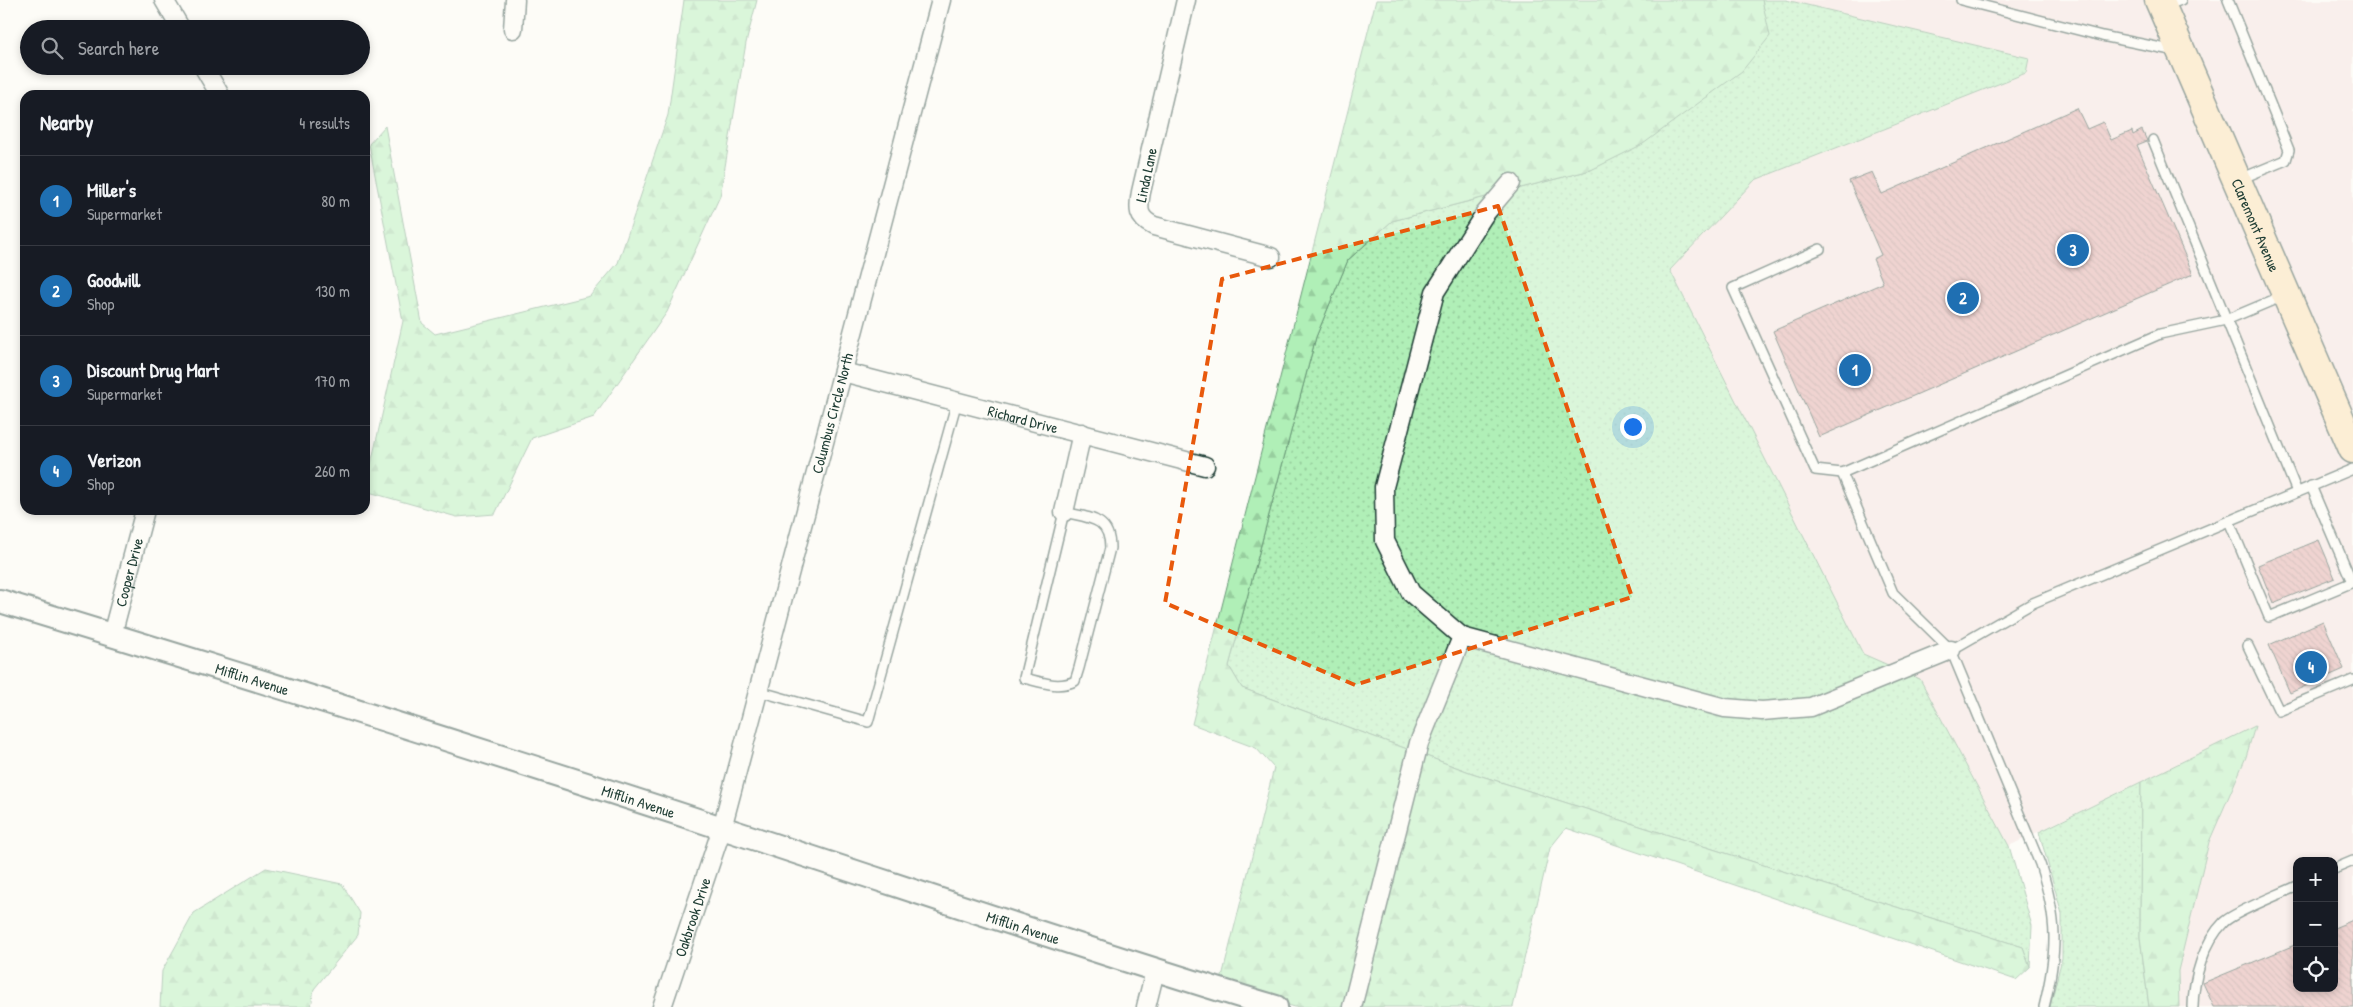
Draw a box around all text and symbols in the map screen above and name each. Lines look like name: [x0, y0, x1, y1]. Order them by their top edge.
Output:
search box: [20, 20, 370, 75]
icon: search: [38, 34, 66, 62]
text: Search here: [78, 35, 159, 61]
text: Nearby: [40, 108, 93, 137]
text: 4 results: [299, 112, 350, 134]
street label: Linda Lane: [1130, 146, 1162, 204]
street label: Claremont Avenue: [2227, 175, 2286, 275]
text: Miller's: [87, 177, 136, 203]
text: 1: [53, 190, 59, 212]
text: 80 m: [321, 190, 350, 212]
text: Supermarket: [87, 203, 162, 225]
pin: 3: [2057, 231, 2089, 269]
text: Goodwill: [87, 267, 140, 293]
pin: 2: [1947, 279, 1979, 317]
text: 2: [52, 280, 60, 302]
text: 130 m: [315, 280, 350, 302]
text: Shop: [87, 293, 114, 315]
street label: Columbus Circle North: [806, 350, 858, 476]
pin: 1: [1839, 351, 1871, 389]
text: Discount Drug Mart: [87, 357, 219, 383]
text: 3: [52, 370, 60, 392]
text: 170 m: [315, 370, 350, 392]
text: Supermarket: [87, 383, 162, 405]
street label: Richard Drive: [986, 400, 1060, 438]
your location: [1620, 414, 1646, 440]
text: Verizon: [87, 447, 141, 473]
text: 4: [53, 460, 59, 482]
text: 260 m: [314, 460, 350, 482]
text: Shop: [87, 473, 114, 495]
street label: Cooper Drive: [109, 535, 148, 609]
pin: 4: [2295, 648, 2327, 686]
street label: Mifflin Avenue: [213, 657, 292, 700]
street label: Mifflin Avenue: [599, 779, 678, 823]
map controls: [2293, 857, 2338, 992]
button: +: [2293, 857, 2338, 902]
street label: Oakbrook Drive: [669, 874, 715, 959]
button: −: [2293, 902, 2338, 947]
street label: Mifflin Avenue: [984, 905, 1063, 949]
button: locate: [2293, 947, 2338, 992]

